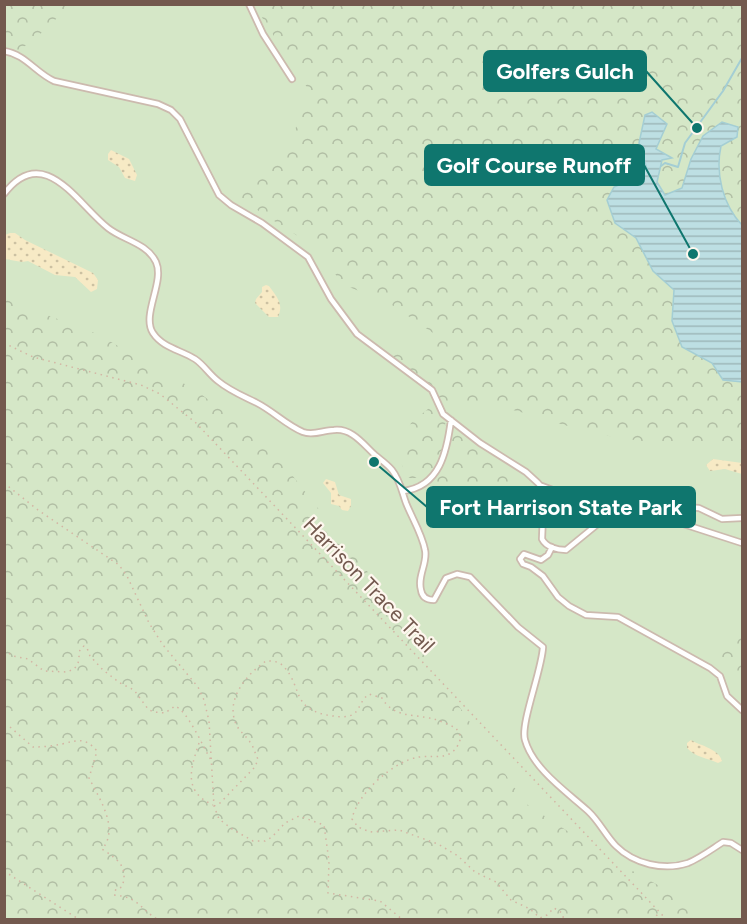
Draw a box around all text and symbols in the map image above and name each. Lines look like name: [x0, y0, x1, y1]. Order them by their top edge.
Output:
callout: Golfers Gulch: [484, 51, 646, 91]
text: Golfers Gulch: [496, 58, 634, 85]
callout: Golf Course Runoff: [425, 145, 644, 185]
text: Golf Course Runoff: [437, 152, 632, 179]
callout: Fort Harrison State Park: [427, 487, 695, 527]
text: Fort Harrison State Park: [439, 494, 683, 521]
street label: Harrison Trace Trail: [298, 512, 440, 658]

